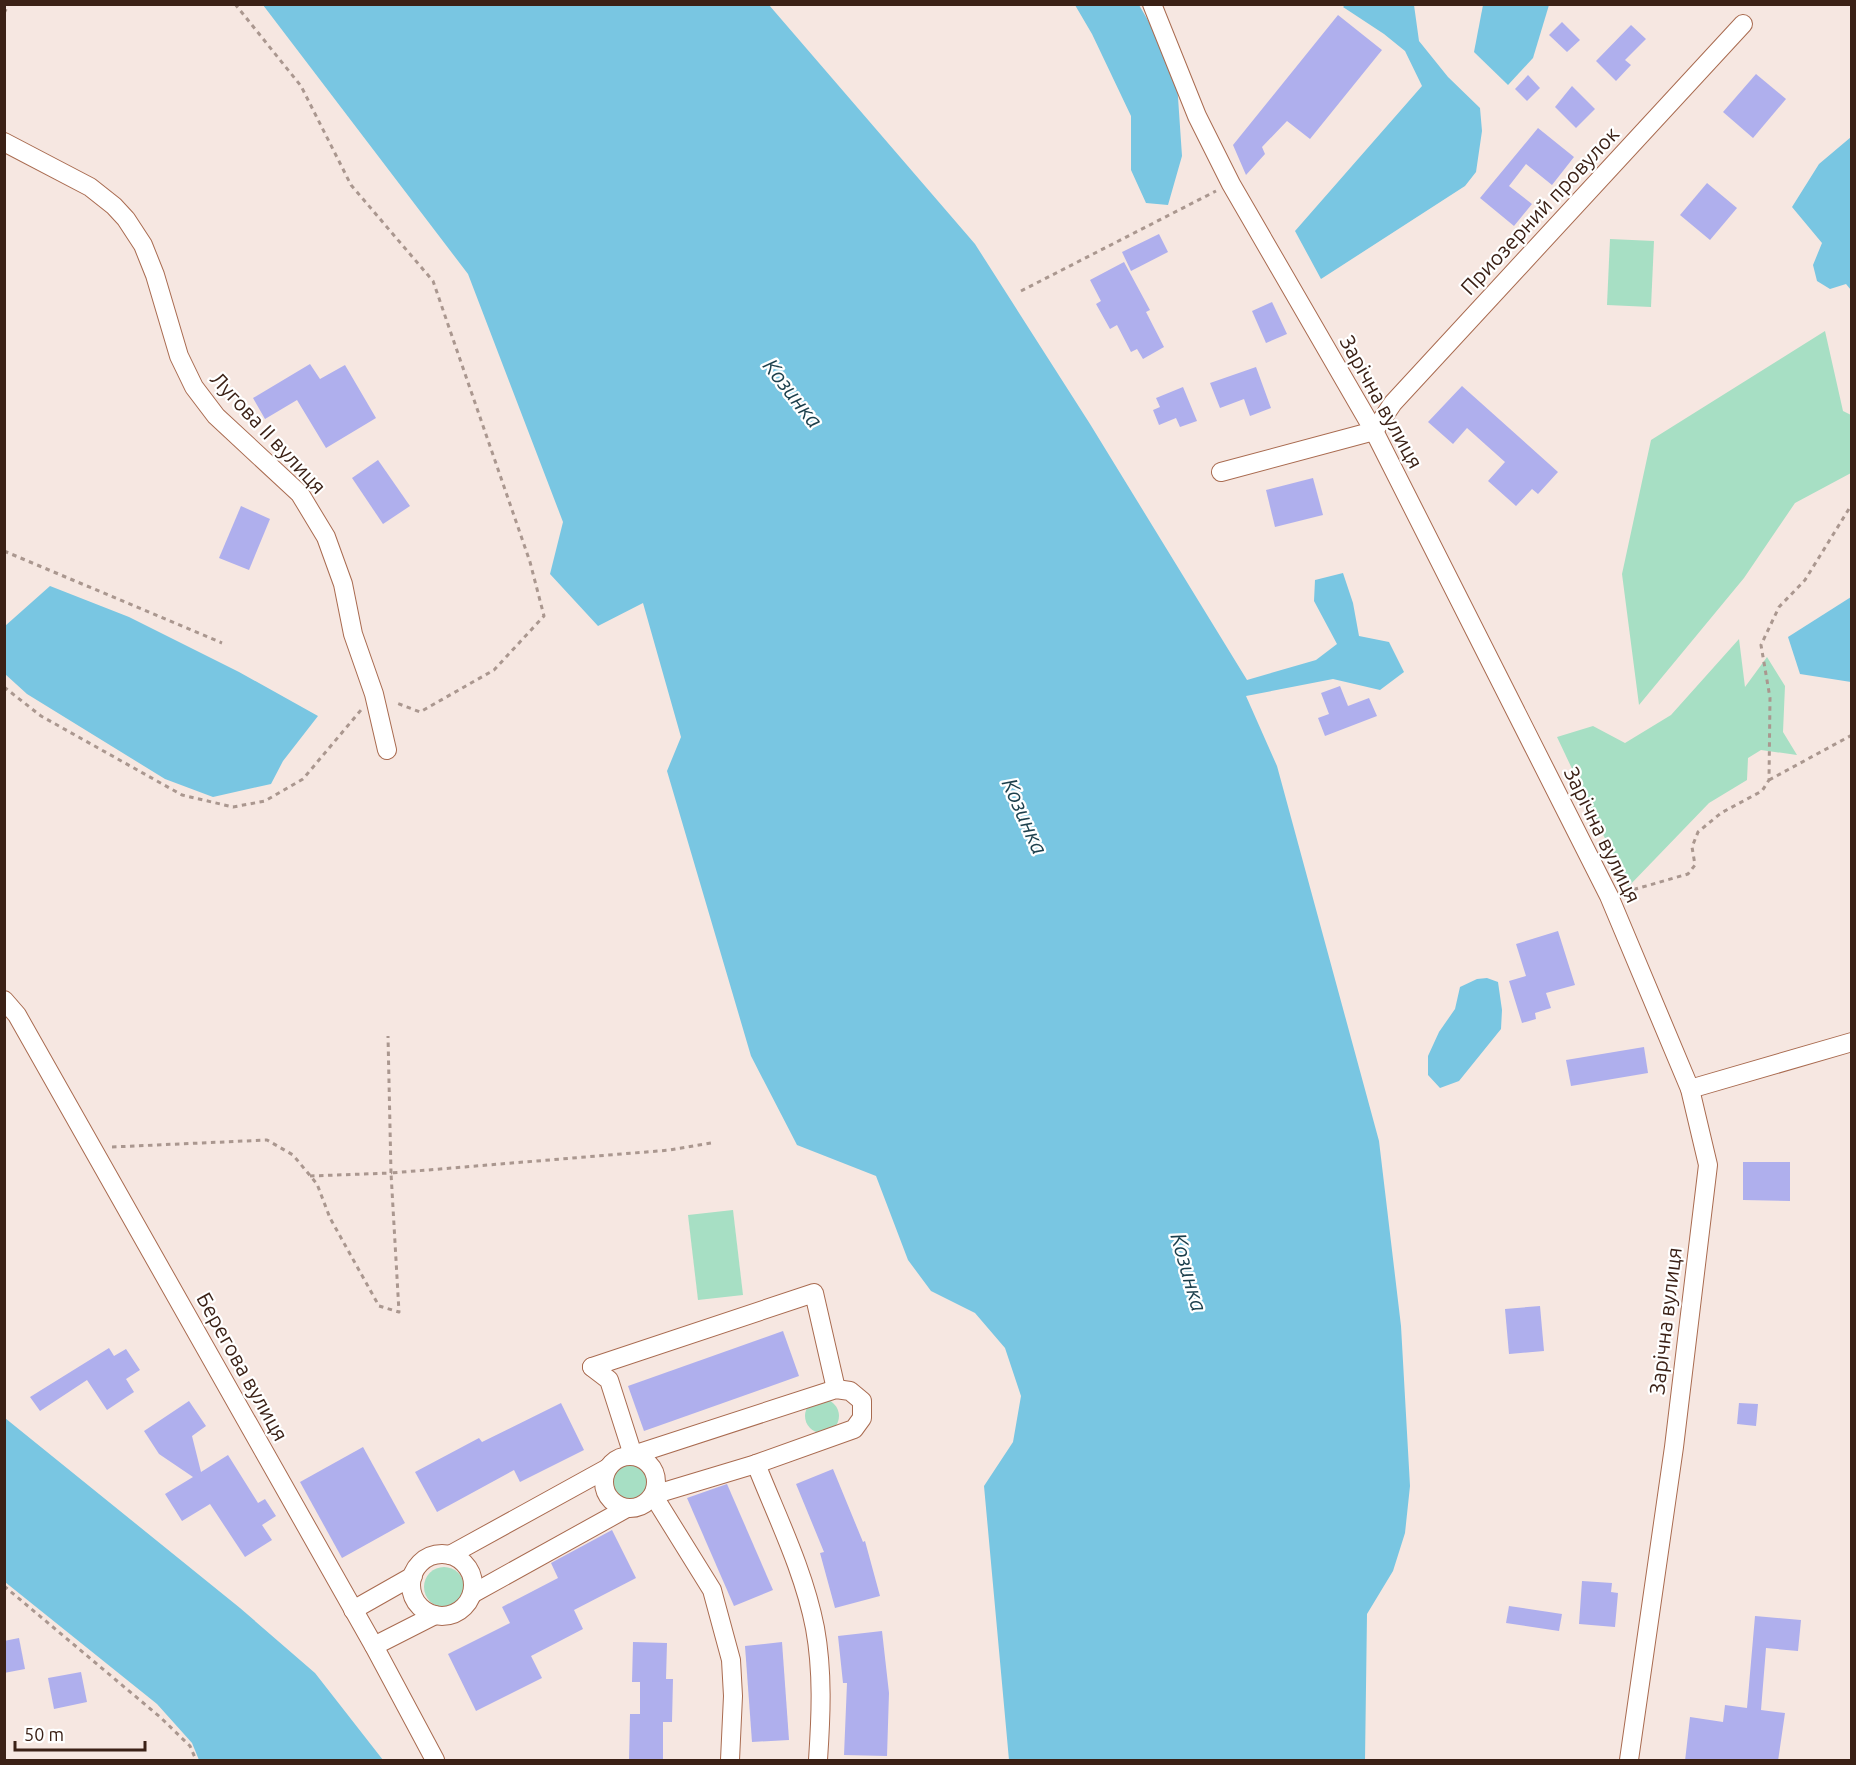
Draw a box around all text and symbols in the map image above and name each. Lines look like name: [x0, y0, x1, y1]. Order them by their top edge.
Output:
street label: Приозерний провулок: [1455, 121, 1623, 299]
street label: Зарічна вулиця: [1335, 331, 1428, 472]
water label: Козинка: [759, 353, 828, 432]
street label: Лугова II вулиця: [206, 366, 331, 498]
street label: Зарічна вулиця: [1560, 763, 1646, 907]
water label: Козинка: [998, 774, 1053, 858]
water label: Козинка: [1166, 1230, 1213, 1314]
street label: Зарічна вулиця: [1644, 1246, 1686, 1396]
street label: Берегова вулиця: [192, 1288, 294, 1445]
scale bar: [15, 1714, 146, 1752]
text: 50 m: [24, 1724, 64, 1744]

